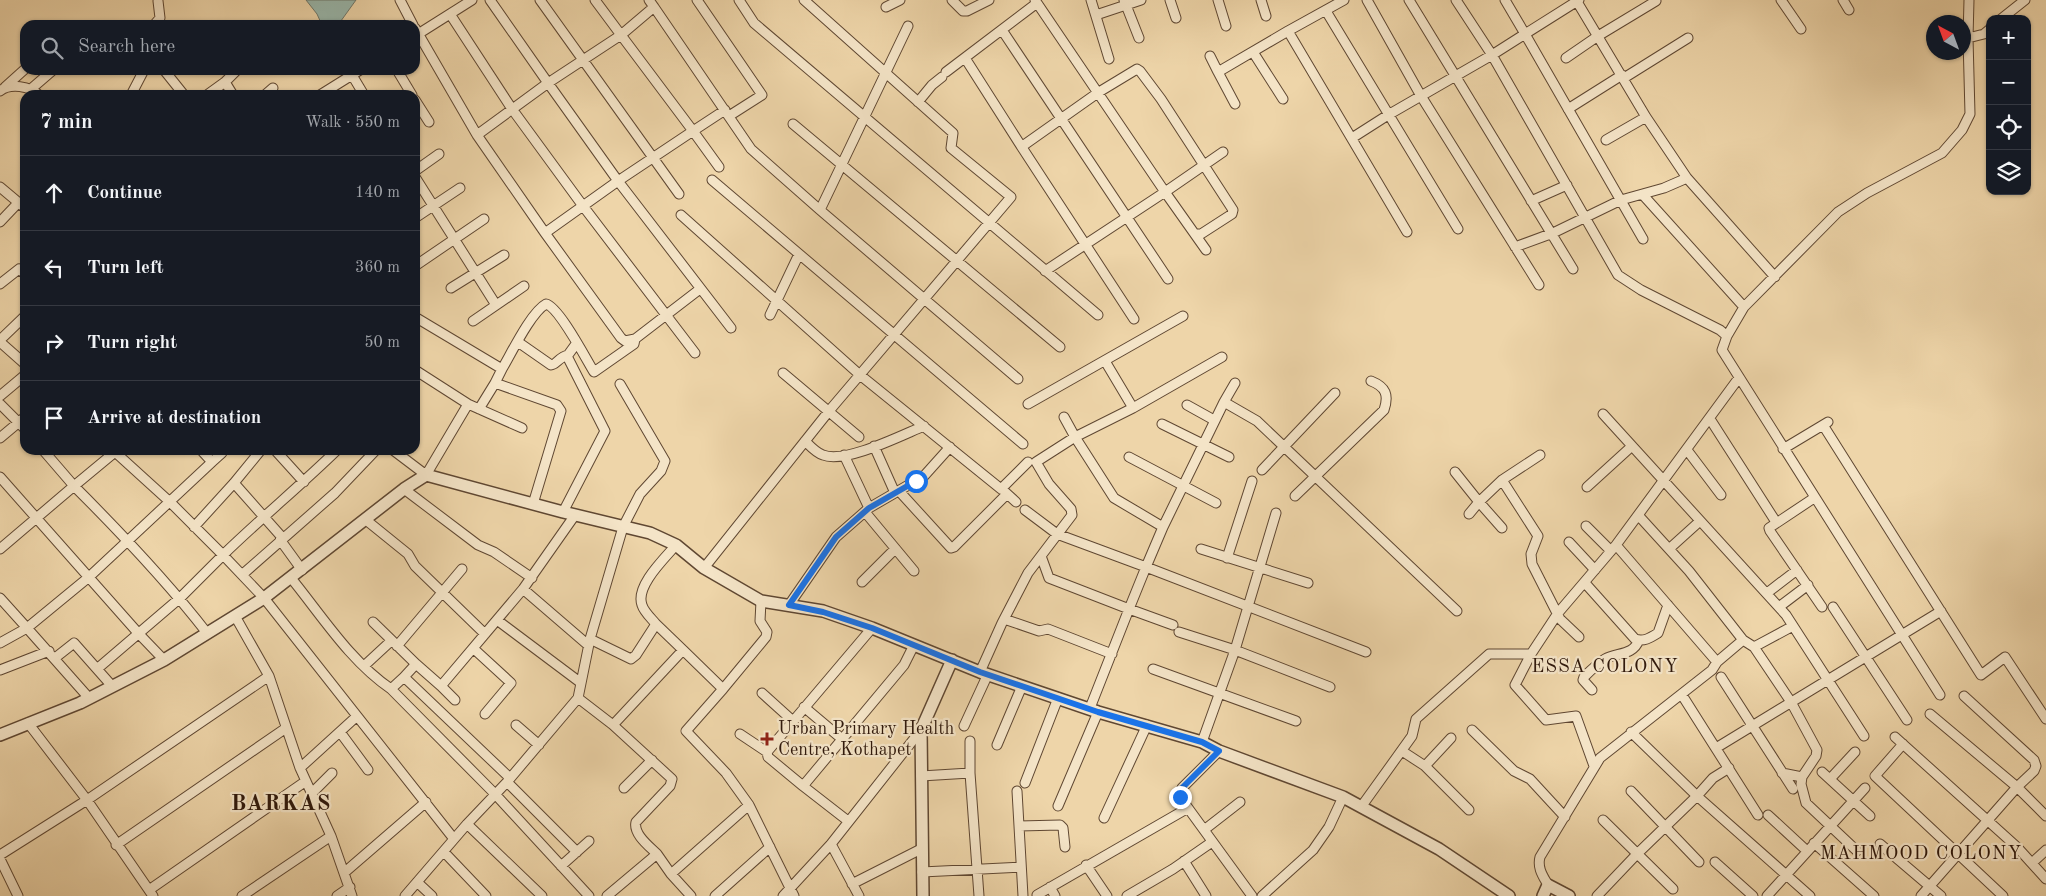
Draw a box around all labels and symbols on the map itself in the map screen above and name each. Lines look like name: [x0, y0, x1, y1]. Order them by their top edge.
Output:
north arrow: [1926, 15, 1971, 60]
route start: [905, 470, 928, 493]
district label: ESSA COLONY: [1531, 658, 1679, 677]
place label: Urban Primary Health Centre, Kothapet: [778, 720, 954, 759]
marker: Urban Primary Health Centre, Kothapet: [760, 732, 774, 746]
route end: [1169, 786, 1192, 809]
district label: BARKAS: [231, 793, 331, 815]
district label: MAHMOOD COLONY: [1820, 845, 2022, 864]

